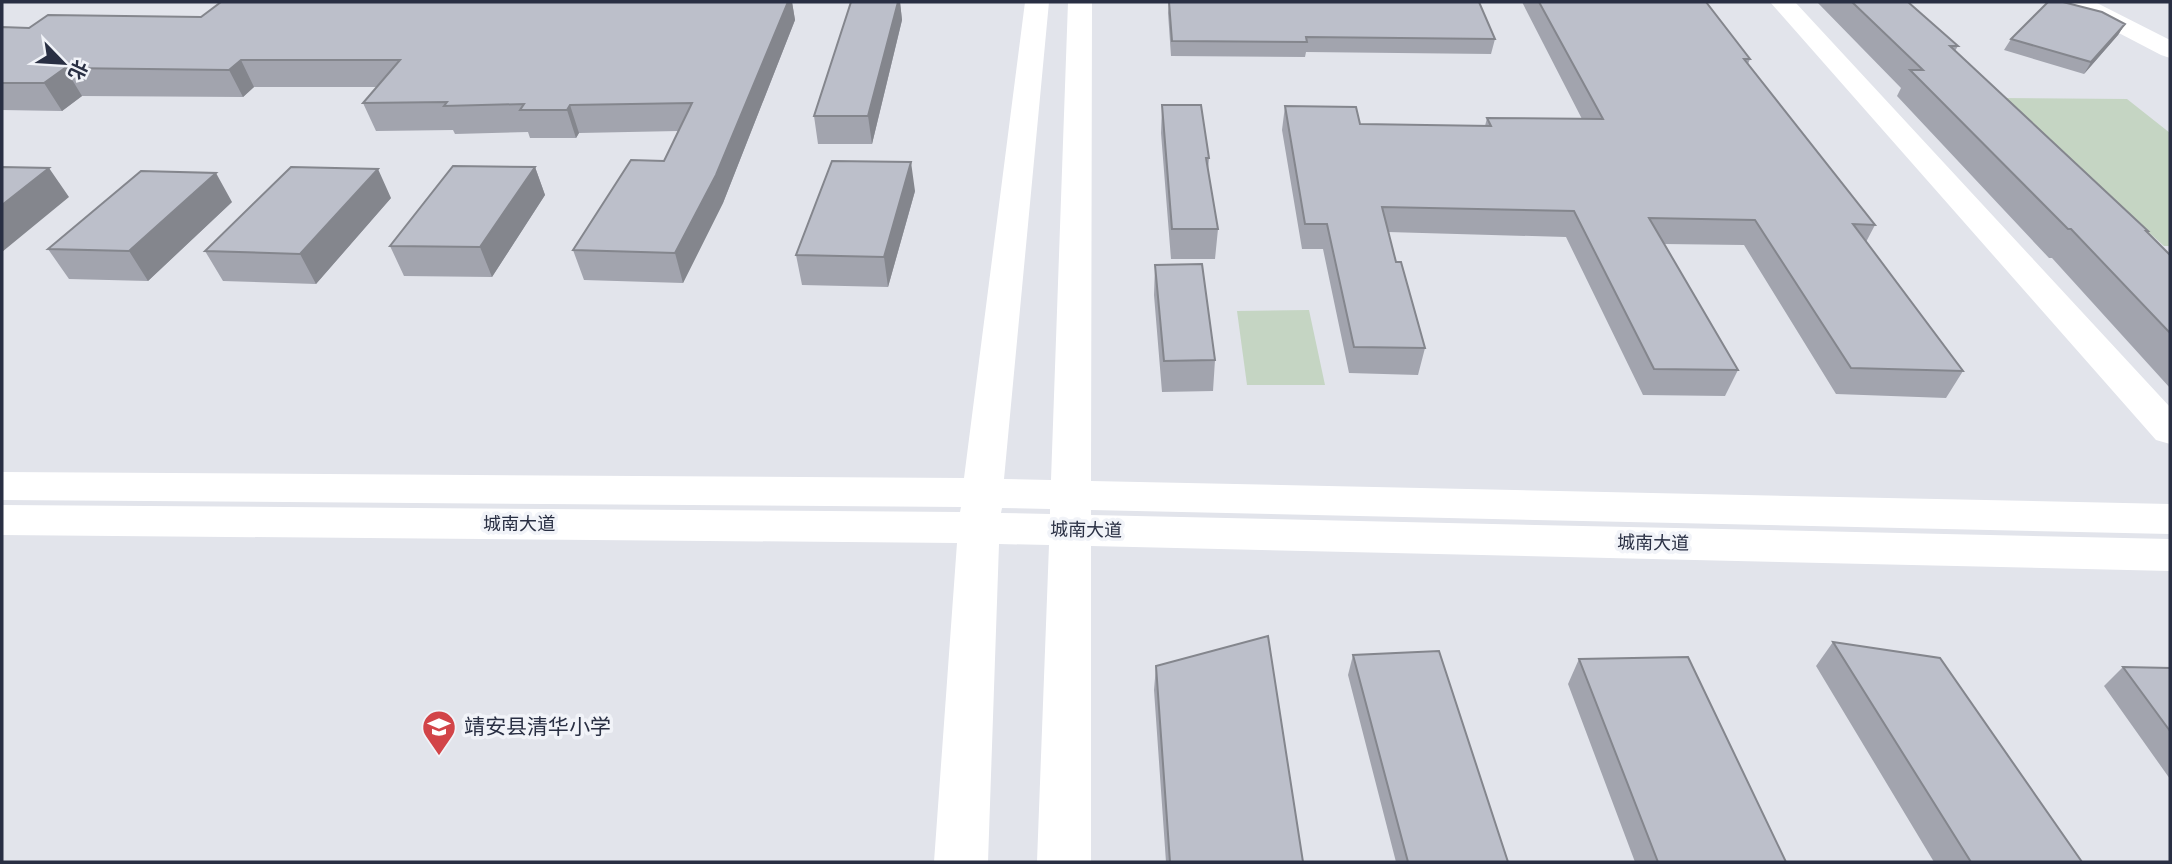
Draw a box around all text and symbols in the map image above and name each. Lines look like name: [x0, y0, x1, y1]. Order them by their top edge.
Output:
north arrow: [28, 28, 98, 98]
text: 北: [64, 56, 92, 83]
street label: 城南大道: [483, 513, 555, 535]
street label: 城南大道: [1050, 518, 1122, 542]
street label: 城南大道: [1617, 531, 1689, 555]
school or university icon: 靖安县清华小学: [420, 708, 458, 757]
place label: 靖安县清华小学: [464, 714, 611, 740]

